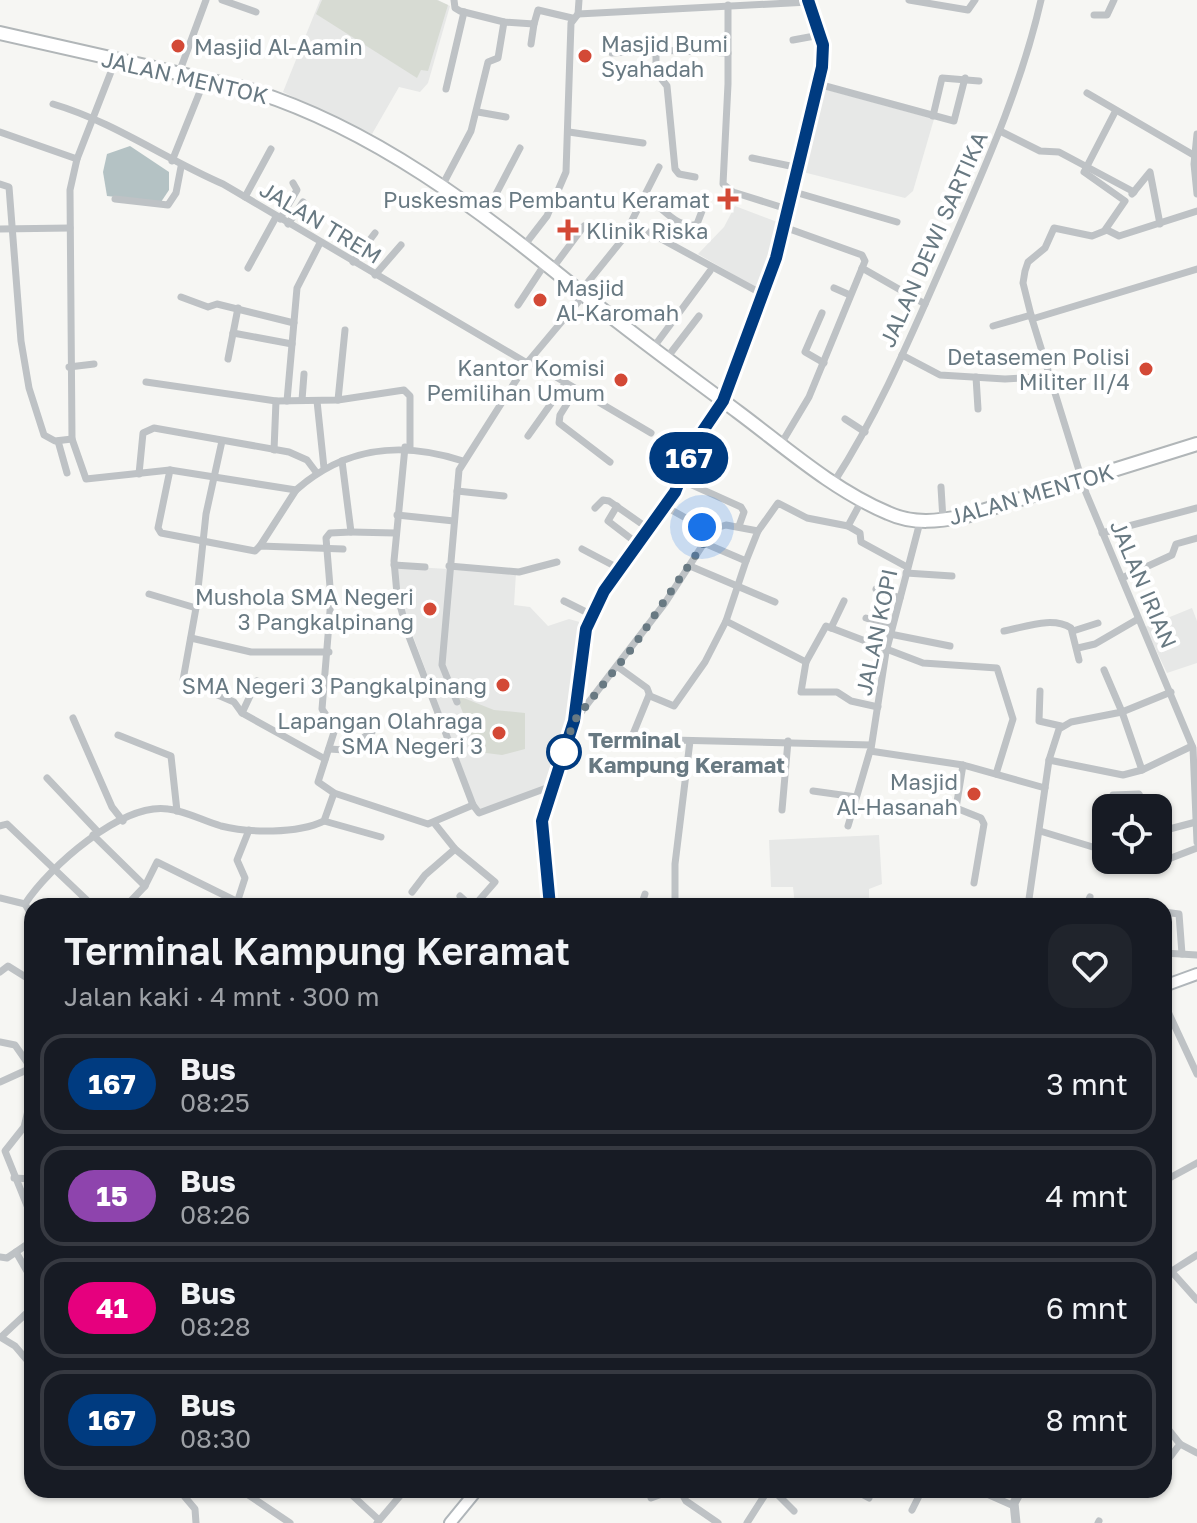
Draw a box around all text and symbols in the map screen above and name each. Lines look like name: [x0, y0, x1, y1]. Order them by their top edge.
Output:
place label: Masjid Bumi Syahadah: [601, 30, 728, 82]
place label: Masjid Al-Aamin: [194, 33, 363, 60]
marker: Masjid Al-Aamin: [169, 37, 187, 55]
street label: JALAN MENTOK: [99, 45, 271, 109]
marker: Masjid Bumi Syahadah: [576, 47, 594, 65]
street label: JALAN DEWI SARTIKA: [873, 127, 993, 351]
street label: JALAN TREM: [255, 175, 387, 269]
place label: Puskesmas Pembantu Keramat: [383, 186, 710, 213]
marker: Puskesmas Pembantu Keramat: [717, 188, 739, 210]
place label: Klinik Riska: [586, 217, 708, 244]
marker: Klinik Riska: [557, 219, 579, 241]
place label: Masjid Al-Karomah: [556, 274, 679, 326]
marker: Masjid Al-Karomah: [531, 291, 549, 309]
place label: Detasemen Polisi Militer II/4: [947, 343, 1130, 395]
place label: Kantor Komisi Pemilihan Umum: [426, 354, 605, 406]
marker: Detasemen Polisi Militer II/4: [1137, 360, 1155, 378]
marker: Kantor Komisi Pemilihan Umum: [612, 371, 630, 389]
line badge: 167: [643, 432, 735, 484]
text: 167: [665, 441, 713, 474]
street label: JALAN MENTOK: [945, 458, 1117, 530]
your location: [682, 507, 722, 547]
street label: JALAN IRIAN: [1105, 516, 1183, 652]
street label: JALAN KOPI: [849, 566, 903, 698]
place label: Mushola SMA Negeri 3 Pangkalpinang: [195, 583, 414, 635]
marker: Mushola SMA Negeri 3 Pangkalpinang: [421, 600, 439, 618]
place label: SMA Negeri 3 Pangkalpinang: [182, 672, 487, 699]
marker: SMA Negeri 3 Pangkalpinang: [494, 676, 512, 694]
place label: Lapangan Olahraga SMA Negeri 3: [277, 707, 483, 759]
marker: Lapangan Olahraga SMA Negeri 3: [490, 724, 508, 742]
place label: Terminal Kampung Keramat: [588, 726, 785, 778]
marker: Terminal Kampung Keramat: [547, 735, 581, 769]
place label: Masjid Al-Hasanah: [836, 768, 958, 820]
marker: Masjid Al-Hasanah: [965, 785, 983, 803]
map controls: [1092, 794, 1172, 874]
button: locate: [1092, 794, 1172, 874]
button: heart: [1048, 924, 1132, 1008]
text: Terminal Kampung Keramat: [64, 928, 570, 973]
text: Jalan kaki · 4 mnt · 300 m: [64, 981, 379, 1012]
text: Bus: [180, 1051, 236, 1087]
text: 3 mnt: [1046, 1066, 1128, 1102]
text: 167: [88, 1067, 136, 1100]
text: 08:25: [180, 1087, 250, 1118]
text: Bus: [180, 1163, 236, 1199]
text: 4 mnt: [1046, 1178, 1128, 1214]
text: 15: [96, 1179, 128, 1212]
text: 08:26: [180, 1199, 251, 1230]
text: Bus: [180, 1275, 236, 1311]
text: 6 mnt: [1046, 1290, 1128, 1326]
text: 41: [96, 1291, 128, 1324]
text: 08:28: [180, 1311, 251, 1342]
text: Bus: [180, 1387, 236, 1423]
text: 8 mnt: [1046, 1402, 1128, 1438]
text: 167: [88, 1403, 136, 1436]
text: 08:30: [180, 1423, 251, 1454]

